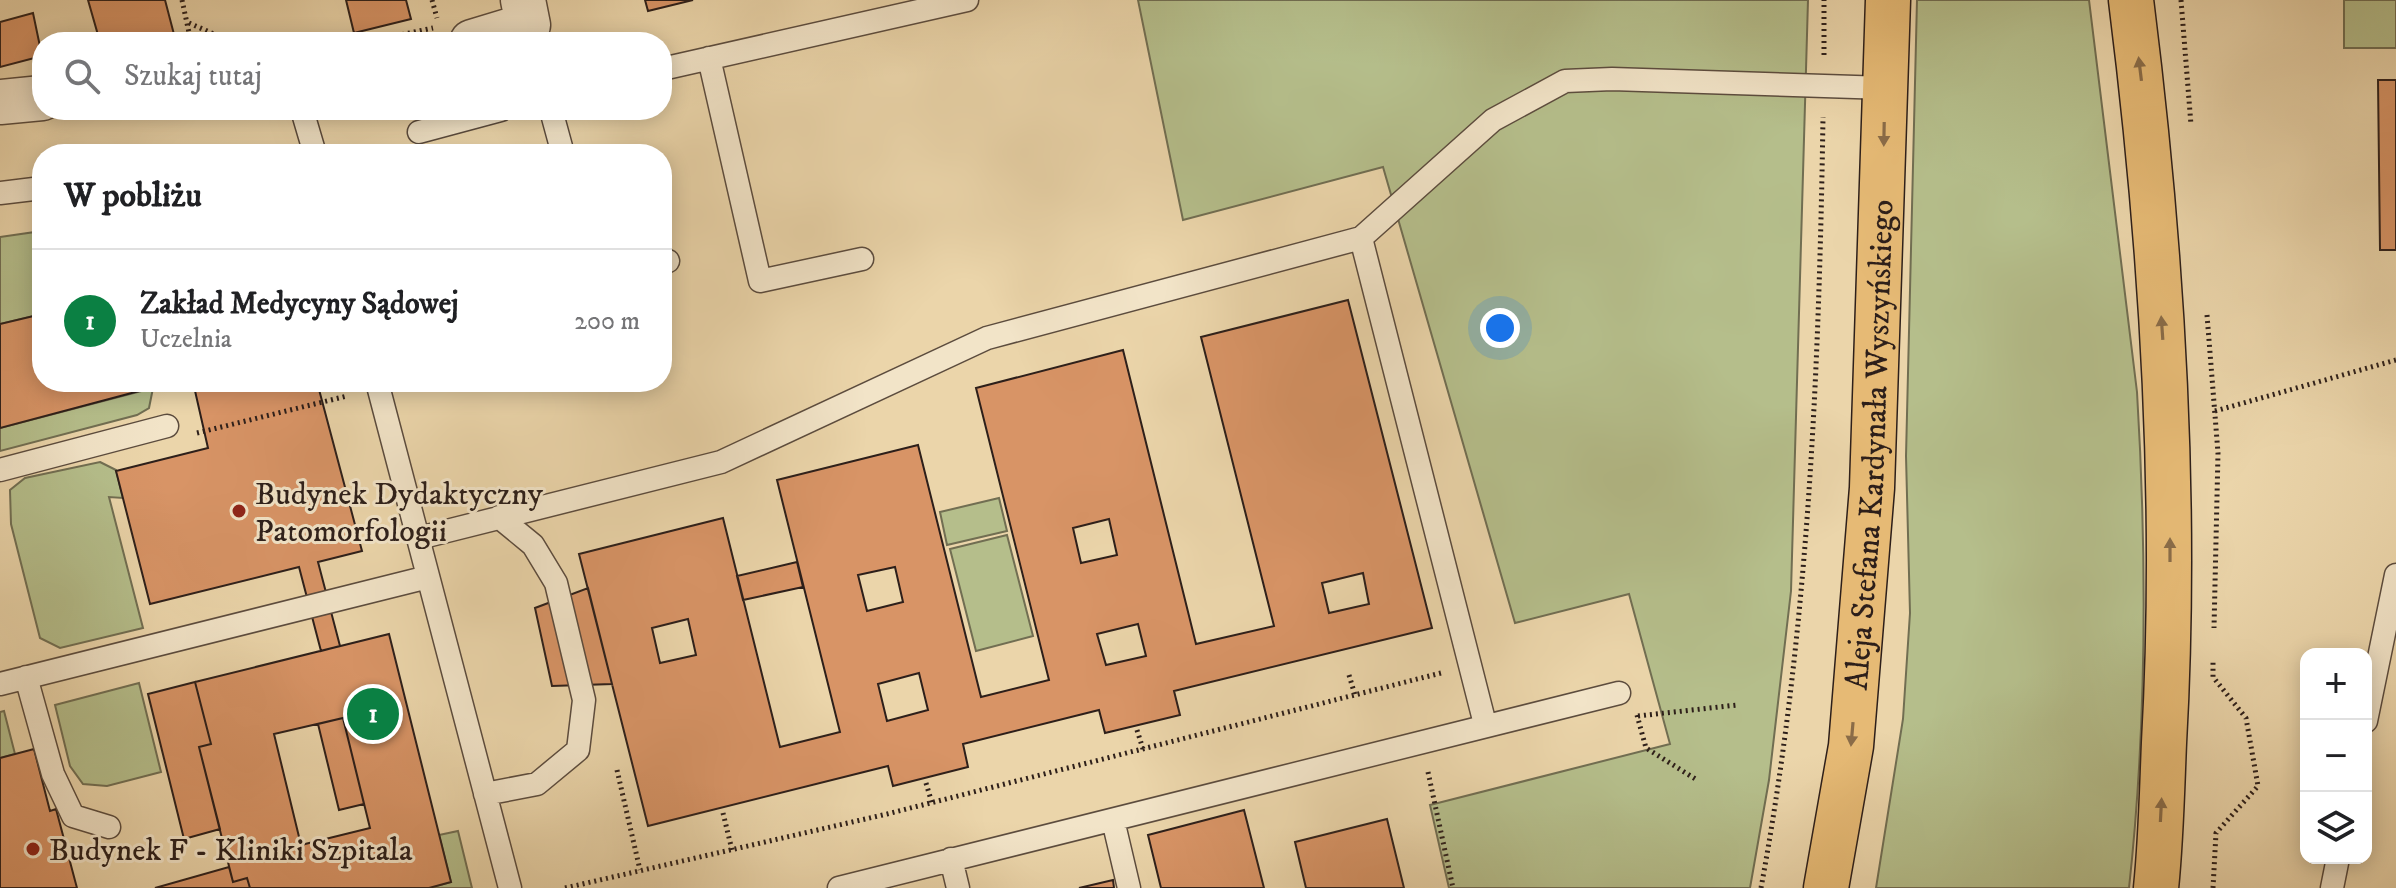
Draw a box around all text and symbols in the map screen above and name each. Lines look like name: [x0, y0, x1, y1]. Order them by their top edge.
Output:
search box: [32, 32, 672, 120]
icon: search: [60, 54, 104, 98]
one-way arrow: [2133, 56, 2146, 81]
text: Szukaj tutaj: [124, 58, 262, 95]
one-way arrow: [1878, 122, 1891, 147]
text: W pobliżu: [64, 175, 202, 217]
street label: Aleja Stefana Kardynała Wyszyńskiego: [1838, 199, 1903, 692]
text: Zakład Medycyny Sądowej: [140, 286, 458, 323]
text: 1: [85, 305, 95, 338]
text: 200 m: [574, 305, 640, 338]
your location: [1480, 308, 1520, 348]
one-way arrow: [2155, 315, 2168, 340]
text: Uczelnia: [140, 323, 232, 356]
place label: Budynek Dydaktyczny Patomorfologii: [255, 475, 544, 552]
marker: Budynek Dydaktyczny Patomorfologii: [230, 502, 248, 520]
one-way arrow: [2164, 537, 2176, 562]
map controls: [2300, 648, 2372, 864]
button: +: [2300, 648, 2372, 720]
pin: 1: [347, 684, 399, 744]
button: −: [2300, 720, 2372, 792]
one-way arrow: [1845, 721, 1858, 746]
button: layers: [2300, 792, 2372, 864]
one-way arrow: [2154, 797, 2167, 822]
place label: Budynek F - Kliniki Szpitala: [49, 831, 413, 871]
marker: Budynek F - Kliniki Szpitala: [24, 840, 42, 858]

